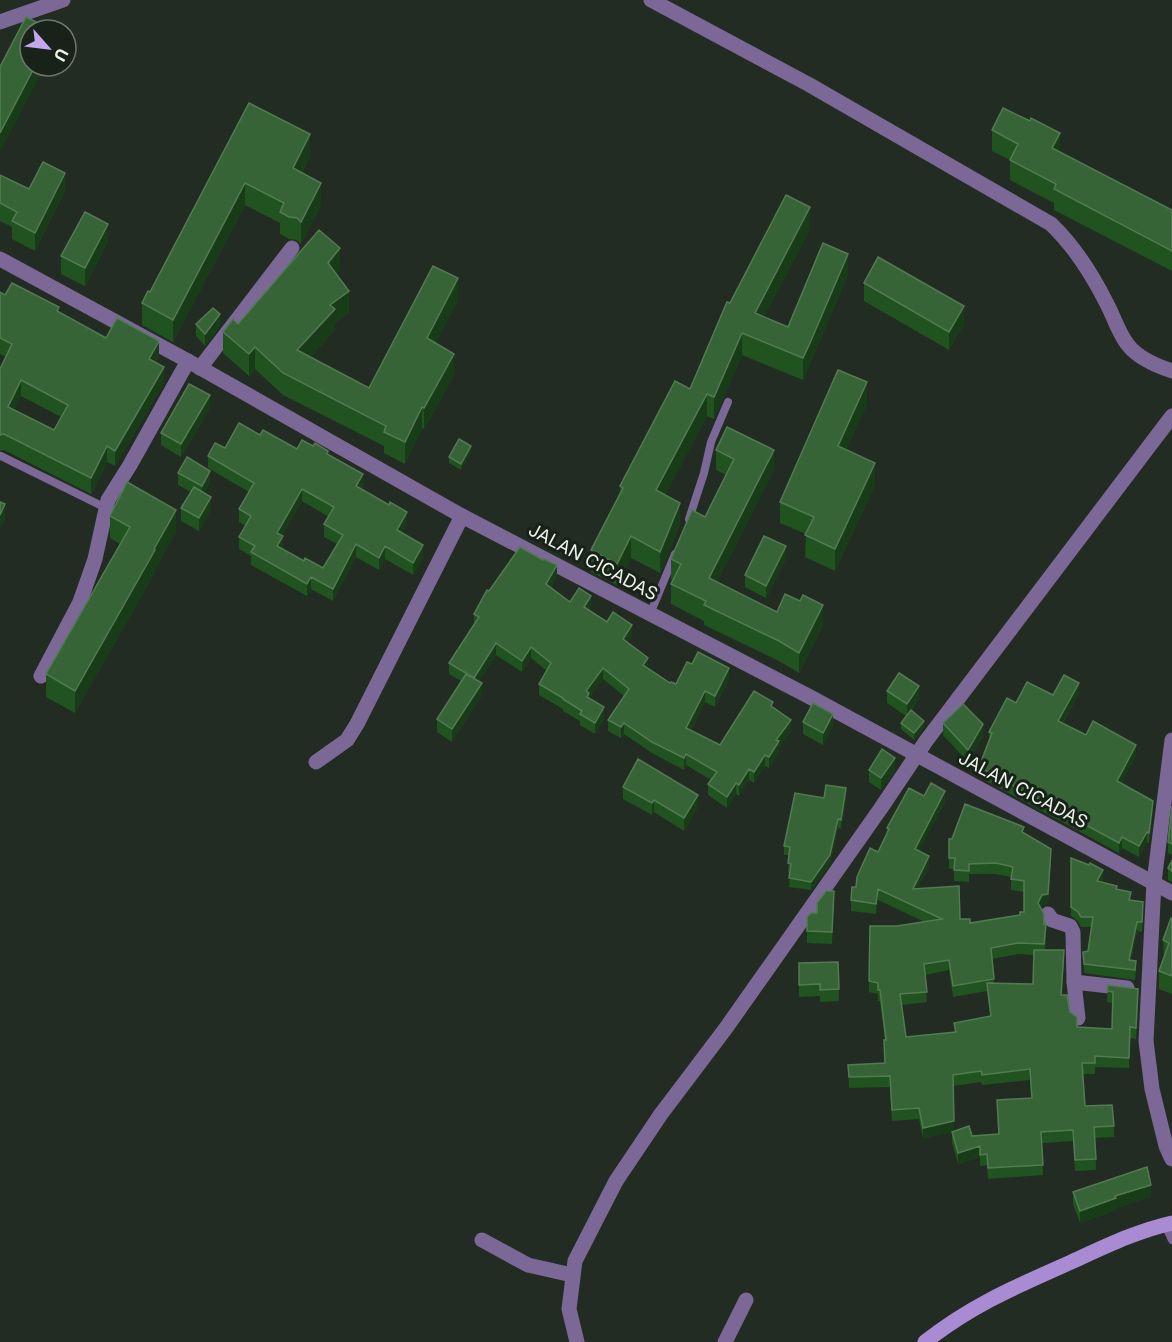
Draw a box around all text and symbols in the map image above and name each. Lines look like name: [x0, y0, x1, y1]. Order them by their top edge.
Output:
north arrow: [18, 18, 78, 78]
text: U: [50, 45, 73, 65]
street label: JALAN CICADAS: [525, 519, 661, 604]
street label: JALAN CICADAS: [955, 747, 1091, 832]

